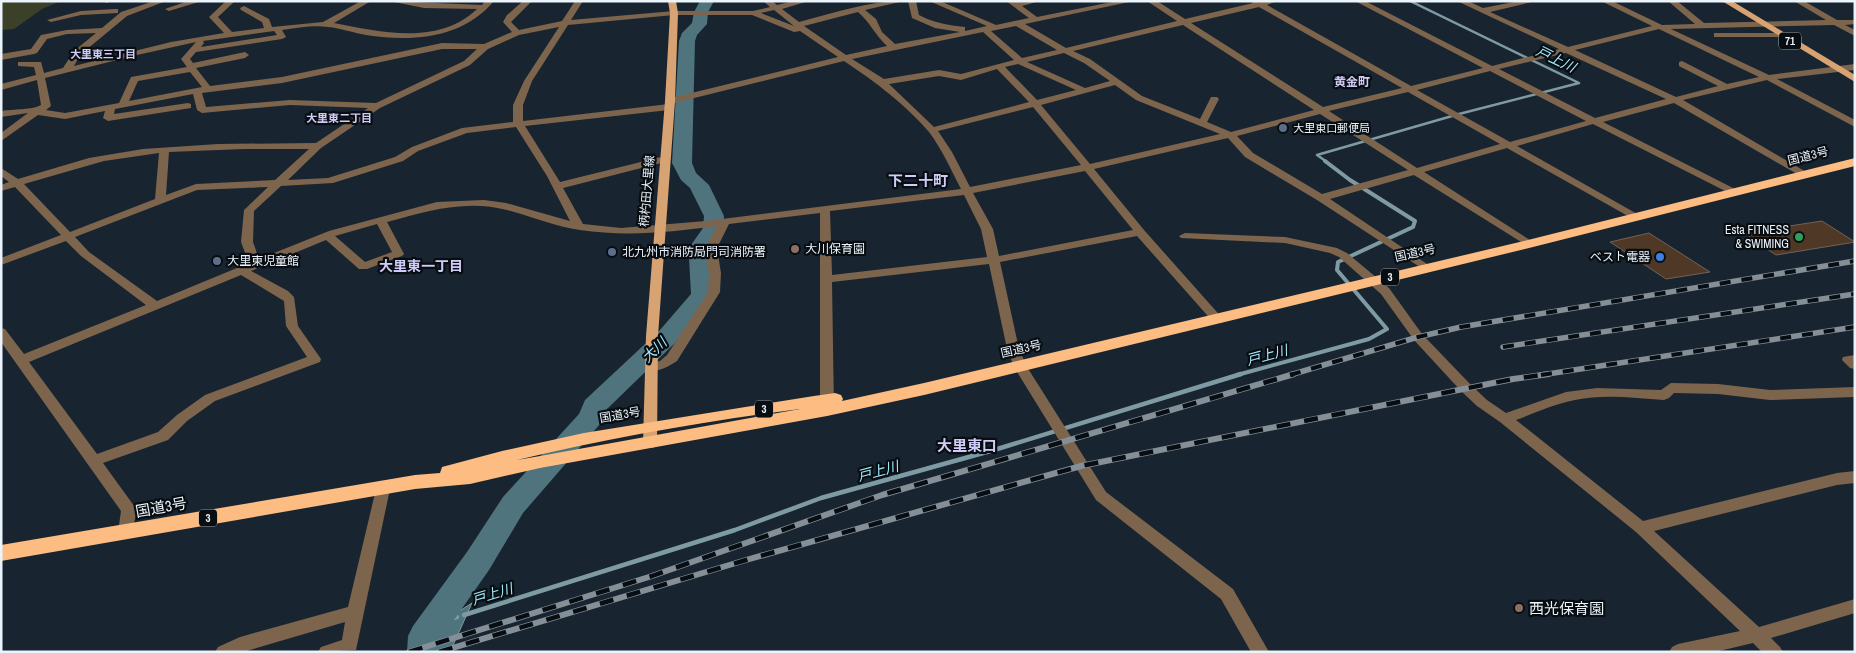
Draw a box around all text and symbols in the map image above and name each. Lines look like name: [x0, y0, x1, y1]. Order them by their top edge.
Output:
road number: 71: [1779, 32, 1801, 49]
water label: 戸上川: [1533, 42, 1581, 77]
district label: 大里東三丁目: [70, 47, 136, 61]
district label: 黄金町: [1334, 74, 1370, 90]
district label: 大里東二丁目: [306, 111, 372, 125]
place label: 大里東口郵便局: [1293, 121, 1370, 135]
marker: 大里東口郵便局: [1277, 122, 1289, 134]
street label: 国道3号: [1786, 143, 1830, 169]
street label: 柄杓田大里線: [636, 154, 658, 228]
district label: 下二十町: [888, 170, 948, 191]
place label: Esta FITNESS & SWIMING: [1725, 222, 1789, 252]
marker: Esta FITNESS & SWIMING: [1793, 231, 1805, 243]
place label: 大川保育園: [805, 241, 865, 257]
street label: 国道3号: [1393, 241, 1437, 265]
marker: 大川保育園: [789, 243, 801, 255]
place label: 北九州市消防局門司消防署: [622, 244, 766, 260]
marker: 北九州市消防局門司消防署: [606, 246, 618, 258]
place label: ベスト電器: [1590, 249, 1650, 265]
marker: ベスト電器: [1654, 251, 1666, 263]
place label: 大里東児童館: [227, 253, 299, 269]
marker: 大里東児童館: [211, 255, 223, 267]
district label: 大里東一丁目: [379, 257, 463, 275]
road number: 3: [1381, 268, 1399, 286]
water label: 大川: [638, 332, 672, 366]
street label: 国道3号: [999, 337, 1043, 361]
water label: 戸上川: [1244, 340, 1292, 369]
road number: 3: [755, 400, 773, 418]
street label: 国道3号: [598, 404, 642, 426]
district label: 大里東口: [937, 435, 997, 456]
water label: 戸上川: [855, 456, 903, 485]
street label: 国道3号: [134, 492, 188, 522]
road number: 3: [199, 509, 217, 526]
water label: 戸上川: [469, 579, 517, 609]
place label: 西光保育園: [1529, 598, 1604, 619]
marker: 西光保育園: [1513, 602, 1525, 614]

